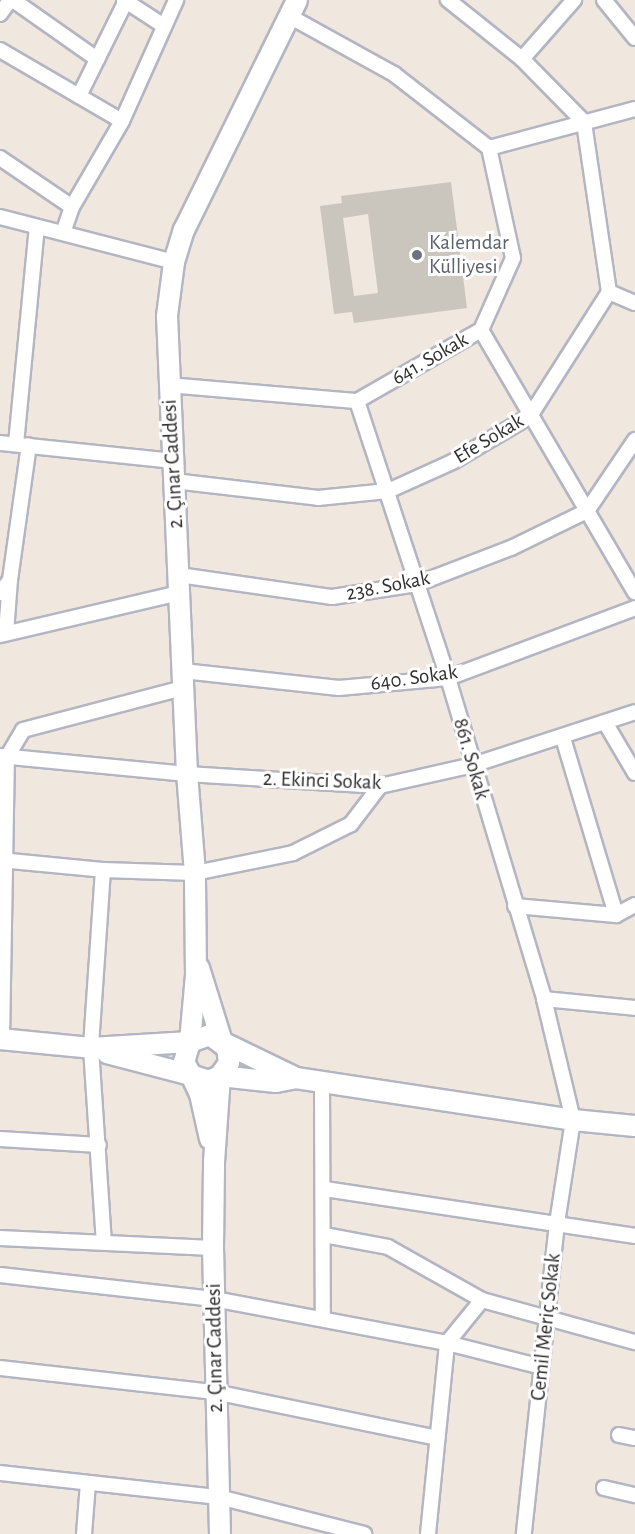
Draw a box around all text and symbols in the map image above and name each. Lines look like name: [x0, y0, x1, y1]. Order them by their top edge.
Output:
place label: Kalemdar Külliyesi: [429, 230, 509, 280]
marker: Kalemdar Külliyesi: [410, 248, 424, 262]
street label: 641. Sokak: [387, 327, 473, 391]
street label: 2. Çınar Caddesi: [157, 399, 189, 529]
street label: Efe Sokak: [449, 408, 529, 470]
street label: 238. Sokak: [344, 566, 432, 606]
street label: 640. Sokak: [369, 659, 459, 697]
street label: 861. Sokak: [447, 715, 495, 803]
street label: 2. Ekinci Sokak: [262, 766, 382, 796]
street label: Cemil Meriç Sokak: [526, 1252, 566, 1402]
street label: 2. Çınar Caddesi: [201, 1283, 229, 1413]

